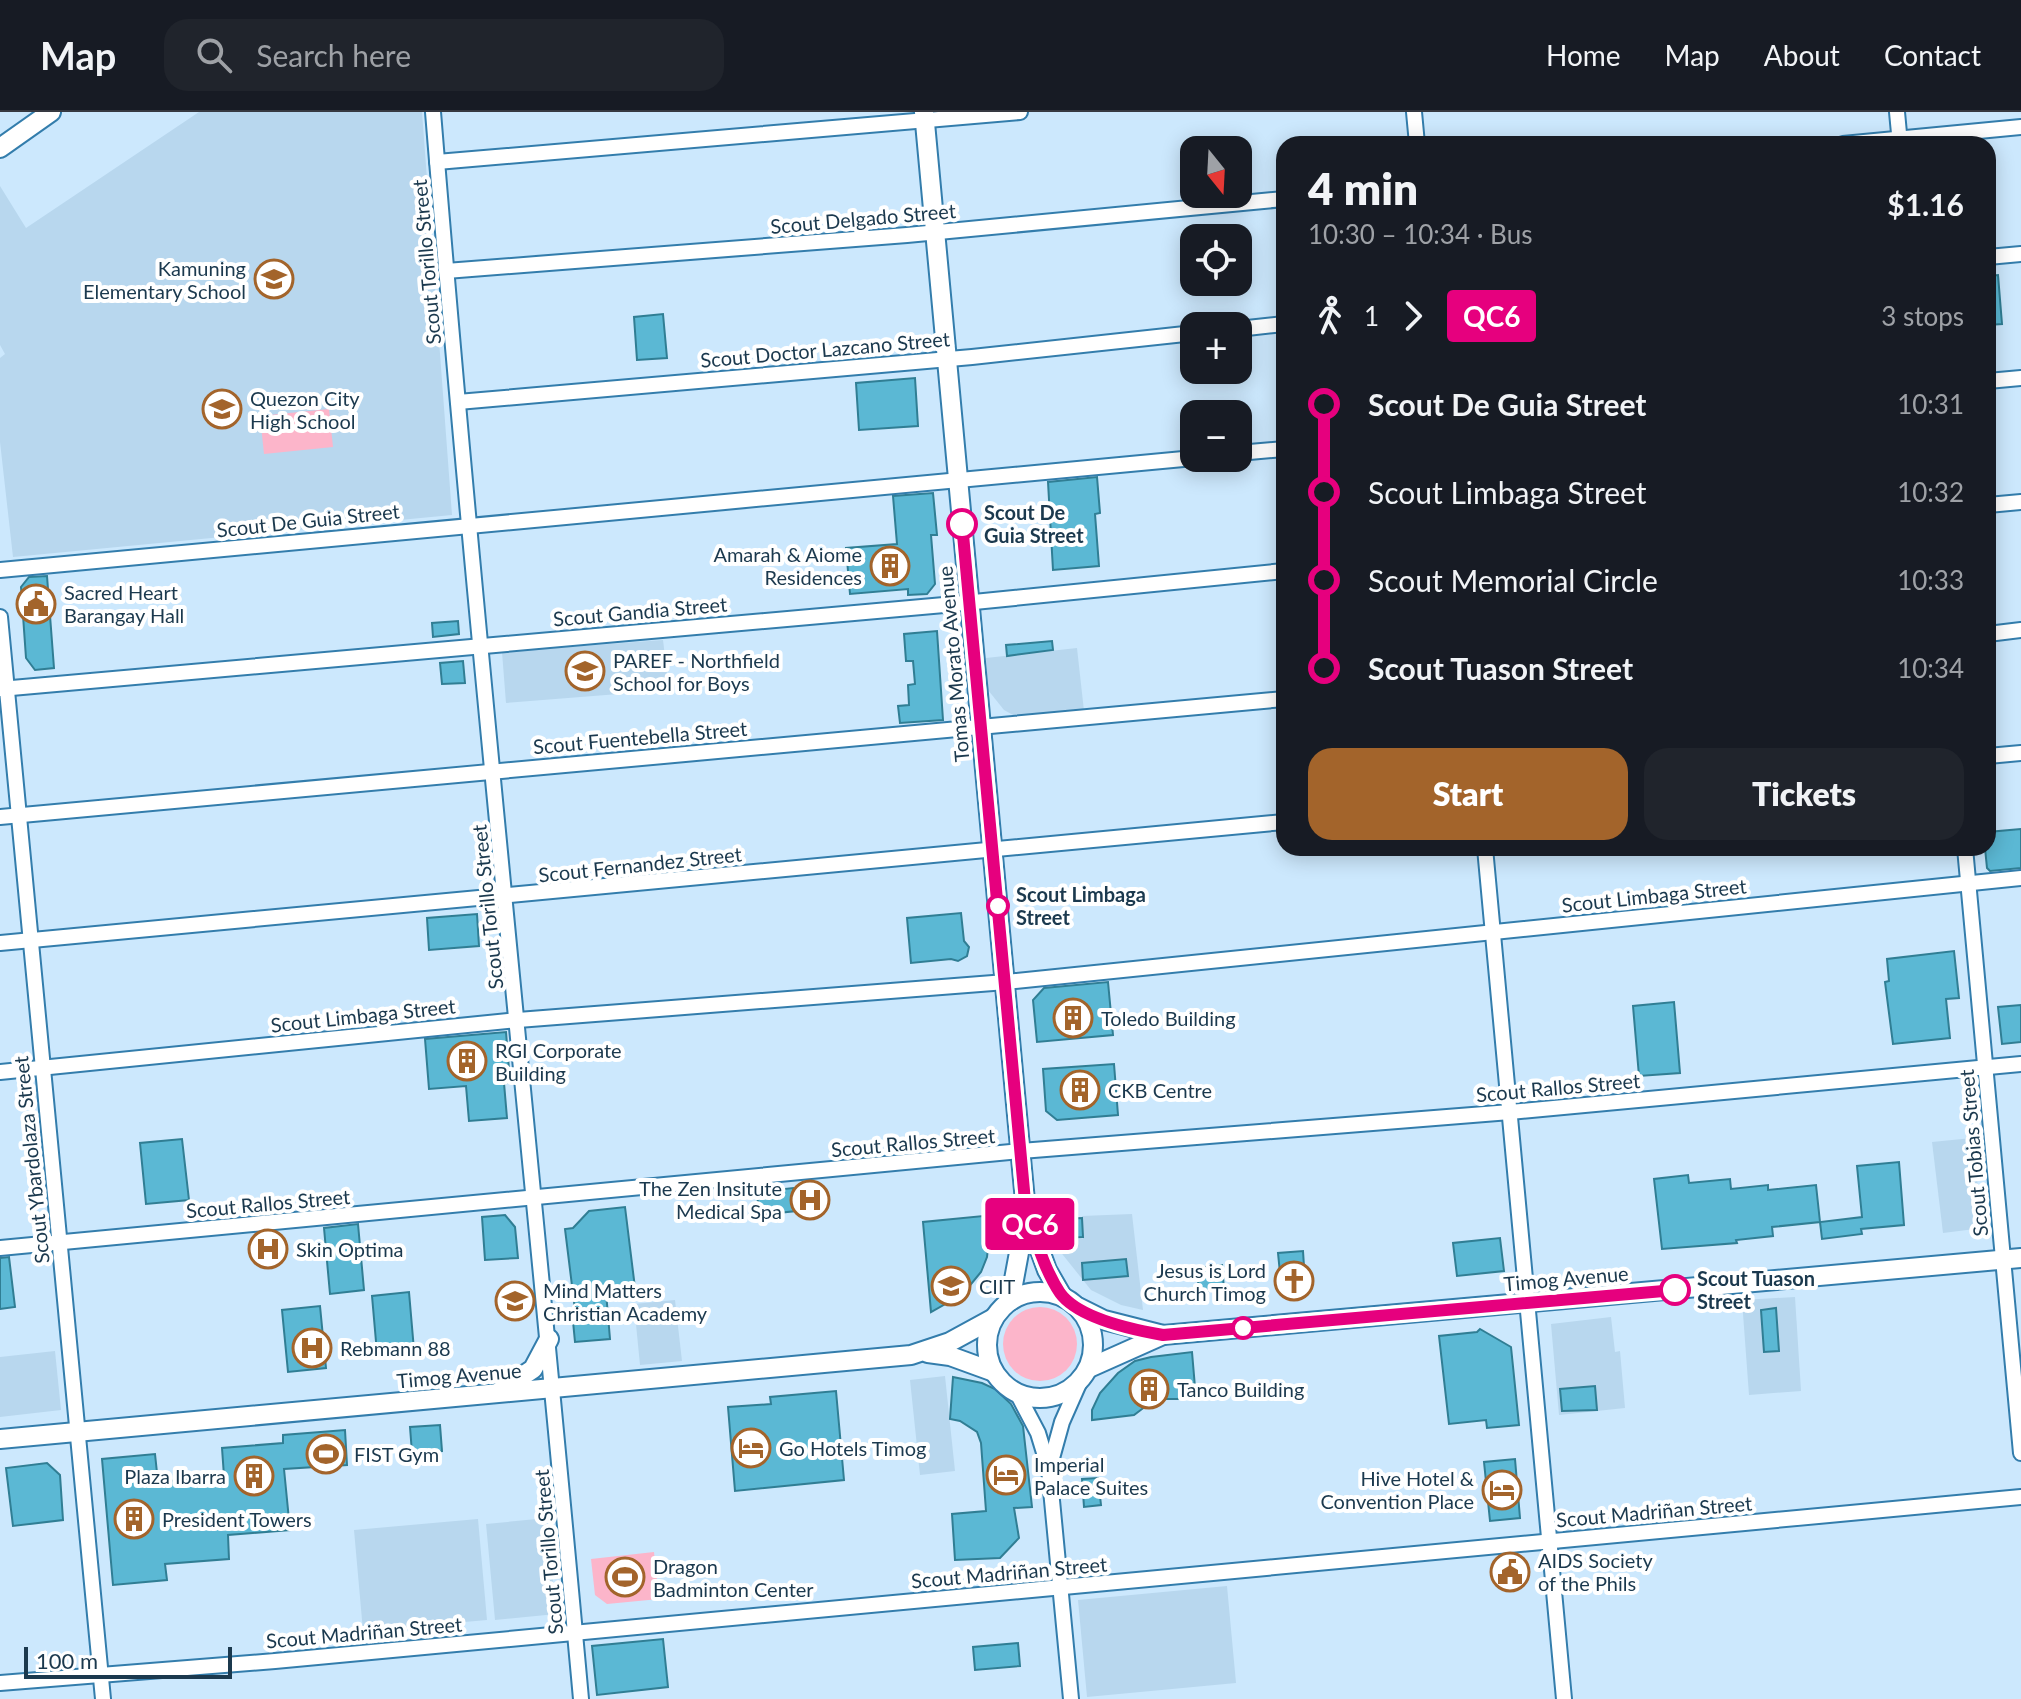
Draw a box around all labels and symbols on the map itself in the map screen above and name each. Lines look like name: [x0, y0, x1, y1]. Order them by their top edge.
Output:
north arrow: [1180, 136, 1252, 208]
street label: Scout Torillo Street: [407, 178, 445, 346]
street label: Scout Delgado Street: [769, 198, 957, 238]
place label: Kamuning Elementary School: [83, 256, 246, 303]
school or university icon: Kamuning Elementary School: [253, 258, 295, 300]
street label: Scout Doctor Lazcano Street: [699, 326, 951, 372]
place label: Quezon City High School: [250, 386, 360, 433]
school or university icon: Quezon City High School: [201, 388, 243, 430]
street label: Scout De Guia Street: [215, 498, 401, 542]
place label: Scout De Guia Street: [984, 500, 1084, 547]
marker: Scout De Guia Street: [947, 509, 977, 539]
place label: Amarah & Aiome Residences: [713, 542, 862, 589]
building icon: Amarah & Aiome Residences: [869, 545, 911, 587]
street label: Tomas Morato Avenue: [932, 565, 974, 763]
place label: Sacred Heart Barangay Hall: [64, 580, 184, 627]
public building icon: Sacred Heart Barangay Hall: [15, 583, 57, 625]
street label: Scout Gandia Street: [552, 591, 728, 631]
place label: PAREF - Northfield School for Boys: [613, 648, 780, 695]
school or university icon: PAREF - Northfield School for Boys: [564, 650, 606, 692]
street label: Scout Fuentebella Street: [532, 716, 748, 758]
street label: Scout Torillo Street: [466, 823, 508, 991]
street label: Scout Fernandez Street: [537, 841, 743, 887]
street label: Scout Limbaga Street: [1560, 873, 1748, 917]
place label: Scout Limbaga Street: [1016, 882, 1146, 929]
marker: Scout Limbaga Street: [987, 895, 1009, 917]
street label: Scout Limbaga Street: [269, 993, 457, 1037]
building icon: Toledo Building: [1052, 997, 1094, 1039]
place label: Toledo Building: [1101, 1006, 1236, 1030]
place label: RGI Corporate Building: [495, 1038, 622, 1085]
building icon: RGI Corporate Building: [446, 1040, 488, 1082]
street label: Scout Ybardolaza Street: [8, 1055, 54, 1265]
street label: Scout Rallos Street: [1475, 1068, 1641, 1106]
building icon: CKB Centre: [1059, 1069, 1101, 1111]
street label: Scout Tobias Street: [1954, 1069, 1992, 1237]
place label: CKB Centre: [1108, 1078, 1212, 1102]
street label: Scout Rallos Street: [830, 1123, 996, 1161]
place label: The Zen Insitute Medical Spa: [639, 1176, 782, 1223]
hospital icon: The Zen Insitute Medical Spa: [789, 1179, 831, 1221]
street label: Scout Rallos Street: [185, 1184, 351, 1222]
line badge: QC6: [984, 1198, 1076, 1250]
hospital icon: Skin Optima: [247, 1228, 289, 1270]
place label: Skin Optima: [296, 1237, 404, 1261]
place label: Jesus is Lord Church Timog: [1144, 1258, 1266, 1305]
church icon: Jesus is Lord Church Timog: [1273, 1260, 1315, 1302]
street label: Timog Avenue: [1503, 1261, 1629, 1295]
school or university icon: CIIT: [930, 1265, 972, 1307]
place label: Scout Tuason Street: [1697, 1266, 1815, 1313]
place label: CIIT: [979, 1274, 1016, 1298]
marker: Scout Tuason Street: [1660, 1275, 1690, 1305]
place label: Mind Matters Christian Academy: [543, 1278, 708, 1325]
school or university icon: Mind Matters Christian Academy: [494, 1280, 536, 1322]
unlabelled marker: [1232, 1317, 1254, 1339]
hospital icon: Rebmann 88: [291, 1327, 333, 1369]
place label: Rebmann 88: [340, 1336, 451, 1360]
street label: Timog Avenue: [396, 1358, 522, 1392]
building icon: Tanco Building: [1128, 1368, 1170, 1410]
place label: Tanco Building: [1177, 1377, 1304, 1401]
hotel icon: Go Hotels Timog: [730, 1427, 772, 1469]
sports icon: FIST Gym: [305, 1433, 347, 1475]
place label: Go Hotels Timog: [779, 1436, 926, 1460]
place label: FIST Gym: [354, 1442, 439, 1466]
place label: Imperial Palace Suites: [1034, 1452, 1148, 1499]
hotel icon: Imperial Palace Suites: [985, 1454, 1027, 1496]
building icon: Plaza Ibarra: [233, 1455, 275, 1497]
place label: Plaza Ibarra: [124, 1464, 226, 1488]
place label: Hive Hotel & Convention Place: [1320, 1466, 1475, 1513]
street label: Scout Torillo Street: [529, 1468, 567, 1636]
hotel icon: Hive Hotel & Convention Place: [1481, 1469, 1523, 1511]
street label: Scout Madriñan Street: [1555, 1490, 1753, 1532]
building icon: President Towers: [113, 1498, 155, 1540]
place label: President Towers: [162, 1507, 312, 1531]
place label: AIDS Society of the Phils: [1538, 1548, 1653, 1595]
street label: Scout Madriñan Street: [910, 1551, 1108, 1593]
public building icon: AIDS Society of the Phils: [1489, 1551, 1531, 1593]
place label: Dragon Badminton Center: [653, 1554, 814, 1601]
sports icon: Dragon Badminton Center: [604, 1556, 646, 1598]
street label: Scout Madriñan Street: [265, 1611, 463, 1653]
scale bar: [24, 1643, 232, 1679]

